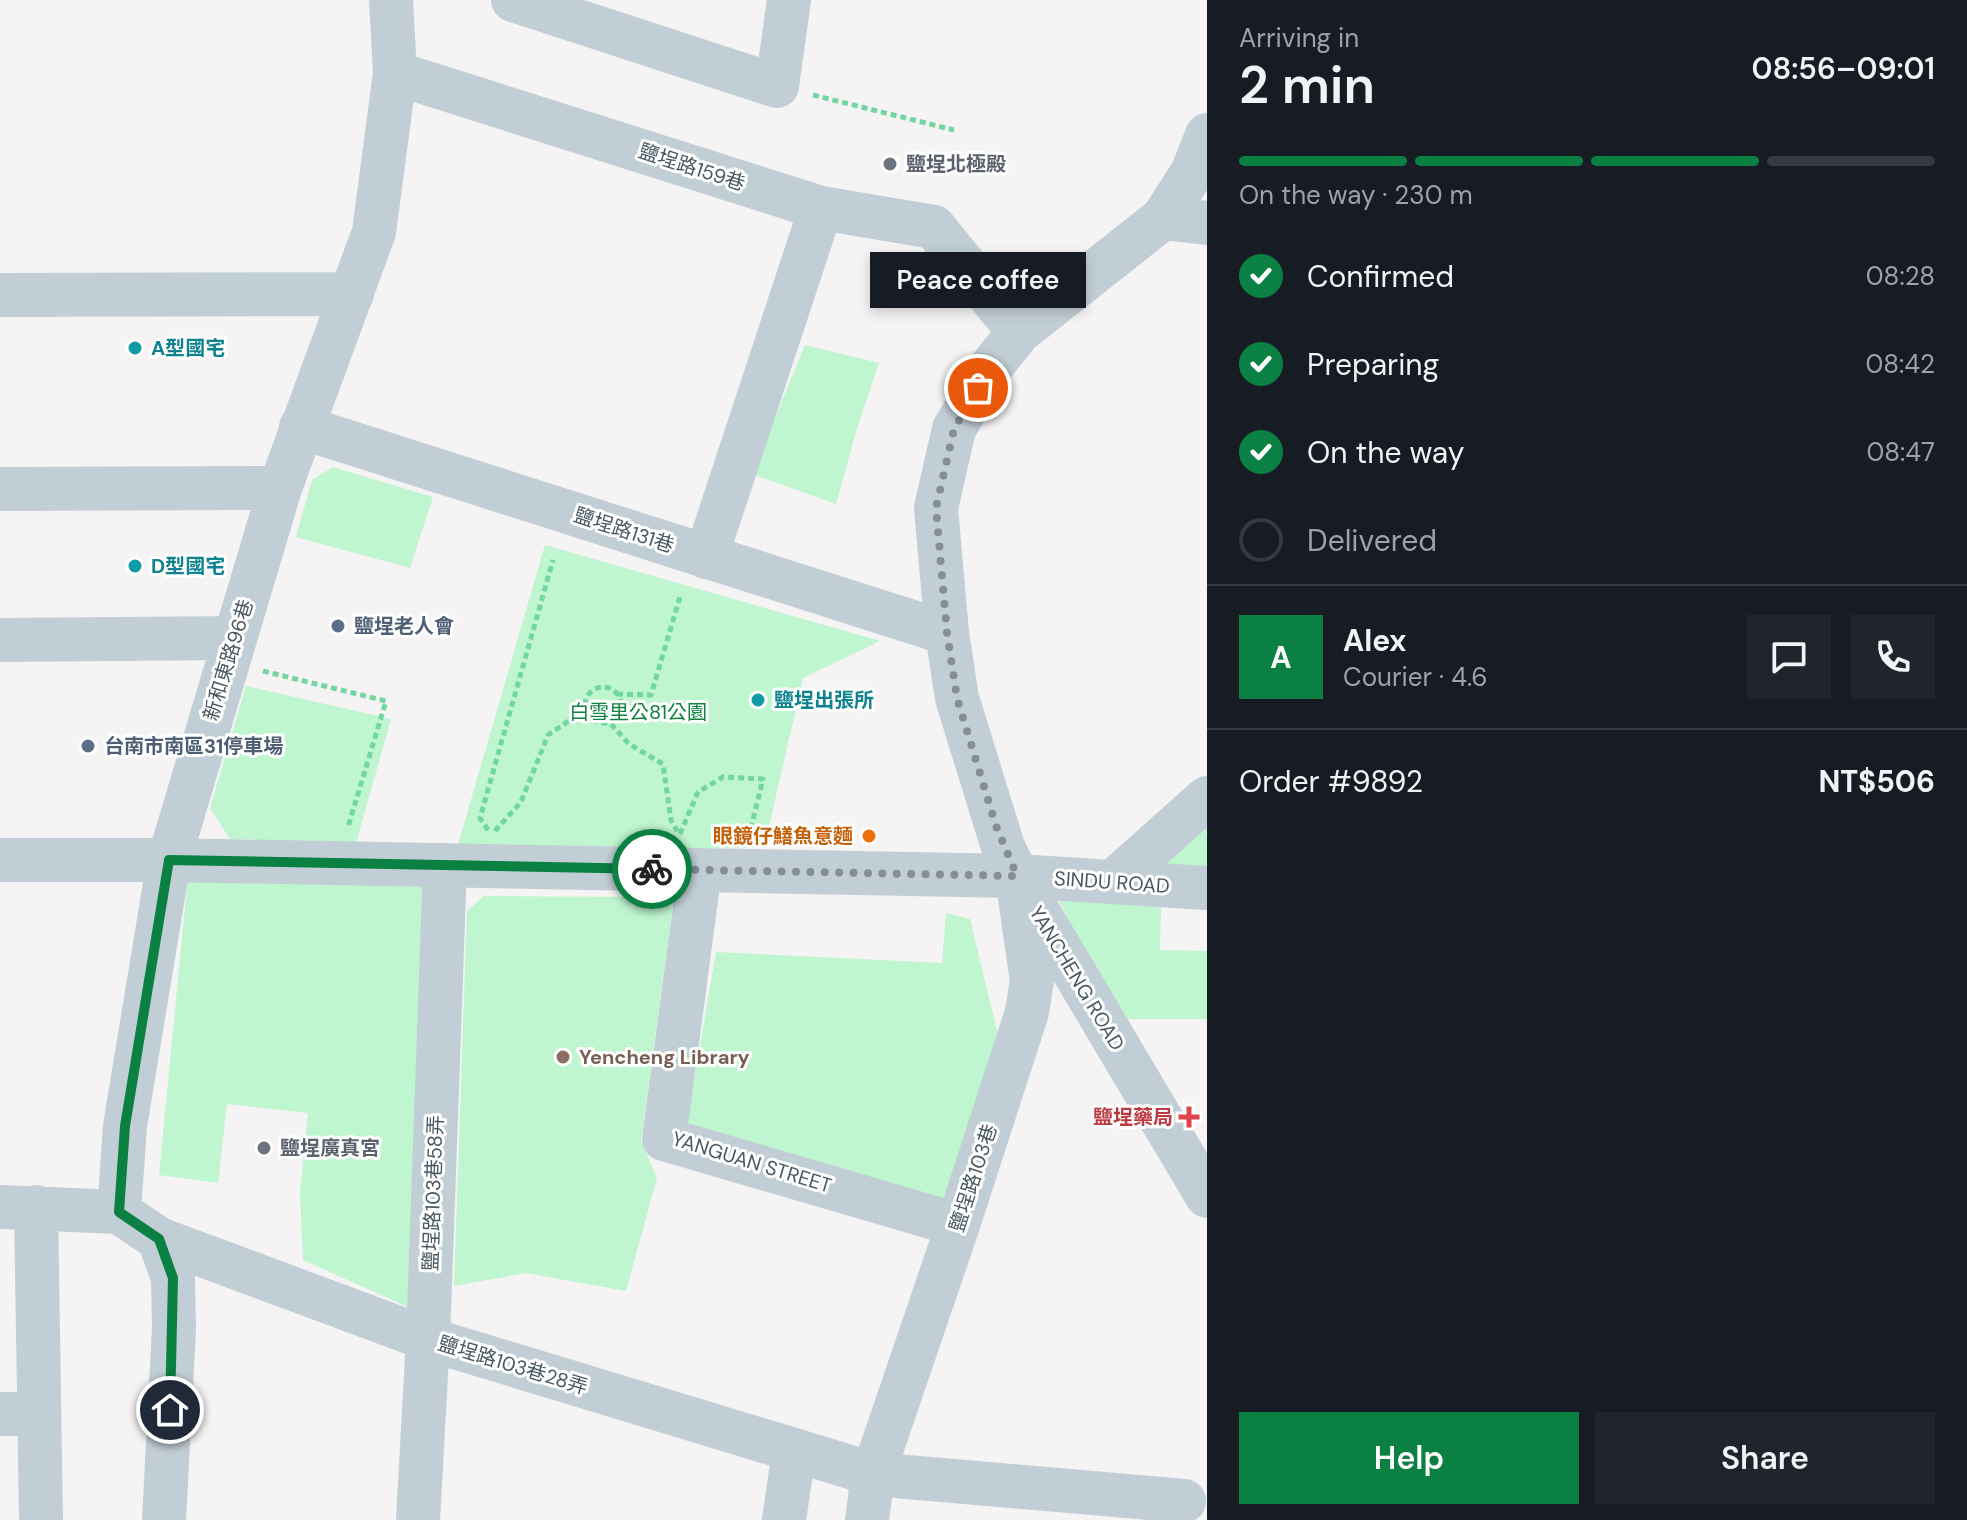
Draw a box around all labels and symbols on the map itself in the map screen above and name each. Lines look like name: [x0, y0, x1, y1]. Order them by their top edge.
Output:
street label: 鹽埕路159巷: [635, 138, 749, 196]
place label: 鹽埕北極殿: [906, 151, 1006, 177]
marker: 鹽埕北極殿: [881, 155, 899, 173]
callout: Peace coffee: [870, 252, 1086, 308]
place label: A型國宅: [151, 335, 225, 361]
marker: A型國宅: [126, 339, 144, 357]
pin: [944, 354, 1012, 422]
street label: 鹽埕路131巷: [571, 502, 677, 558]
place label: D型國宅: [151, 553, 225, 579]
marker: D型國宅: [126, 557, 144, 575]
street label: 新和東路96巷: [197, 596, 259, 724]
place label: 鹽埕老人會: [354, 613, 454, 639]
marker: 鹽埕老人會: [329, 617, 347, 635]
place label: 鹽埕出張所: [774, 687, 874, 713]
marker: 鹽埕出張所: [749, 691, 767, 709]
park label: 白雪里公81公園: [569, 699, 707, 725]
place label: 台南市南區31停車場: [104, 733, 283, 759]
marker: 台南市南區31停車場: [79, 737, 97, 755]
place label: 眼鏡仔鱔魚意麵: [713, 823, 853, 849]
marker: 眼鏡仔鱔魚意麵: [860, 827, 878, 845]
courier: [612, 829, 692, 909]
street label: SINDU ROAD: [1053, 865, 1171, 899]
street label: YANCHENG ROAD: [1024, 901, 1130, 1055]
place label: Yencheng Library: [579, 1044, 750, 1070]
marker: Yencheng Library: [554, 1048, 572, 1066]
place label: 鹽埕藥局: [1093, 1104, 1173, 1130]
marker: 鹽埕藥局: [1180, 1108, 1198, 1126]
street label: 鹽埕路103巷58弄: [417, 1115, 449, 1271]
street label: 鹽埕路103巷: [943, 1121, 1003, 1235]
street label: YANGUAN STREET: [669, 1125, 835, 1199]
place label: 鹽埕廣真宮: [280, 1135, 380, 1161]
marker: 鹽埕廣真宮: [255, 1139, 273, 1157]
street label: 鹽埕路103巷28弄: [435, 1330, 591, 1400]
pin: [136, 1376, 204, 1444]

